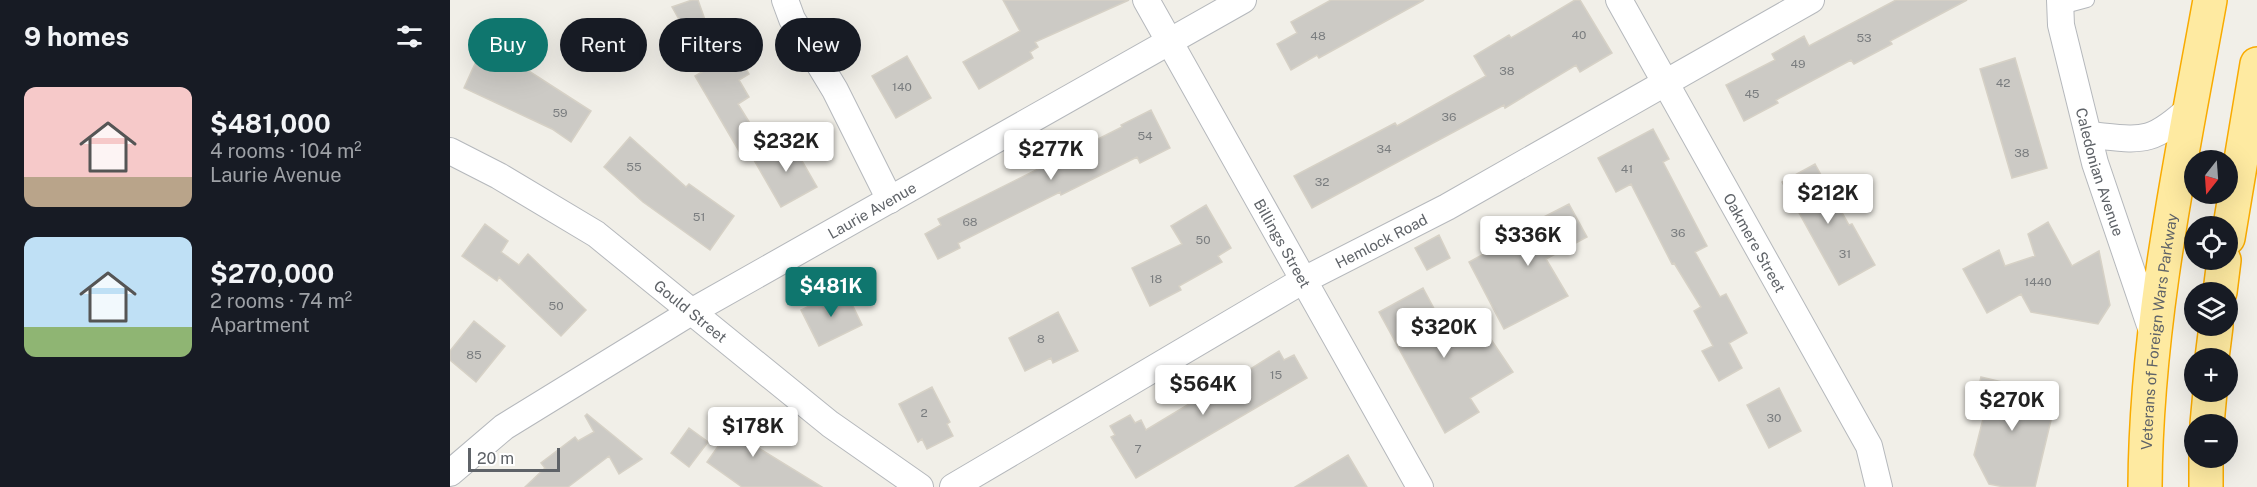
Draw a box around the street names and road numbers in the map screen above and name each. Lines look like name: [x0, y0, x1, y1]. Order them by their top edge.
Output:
street label: Caledonian Avenue: [2073, 106, 2128, 238]
street label: Laurie Avenue: [825, 178, 919, 242]
street label: Oakmere Street: [1720, 190, 1789, 295]
street label: Billings Street: [1251, 196, 1315, 291]
street label: Hemlock Road: [1332, 210, 1430, 271]
street label: Veterans of Foreign Wars Parkway: [2137, 212, 2180, 450]
street label: Gould Street: [651, 276, 731, 346]

